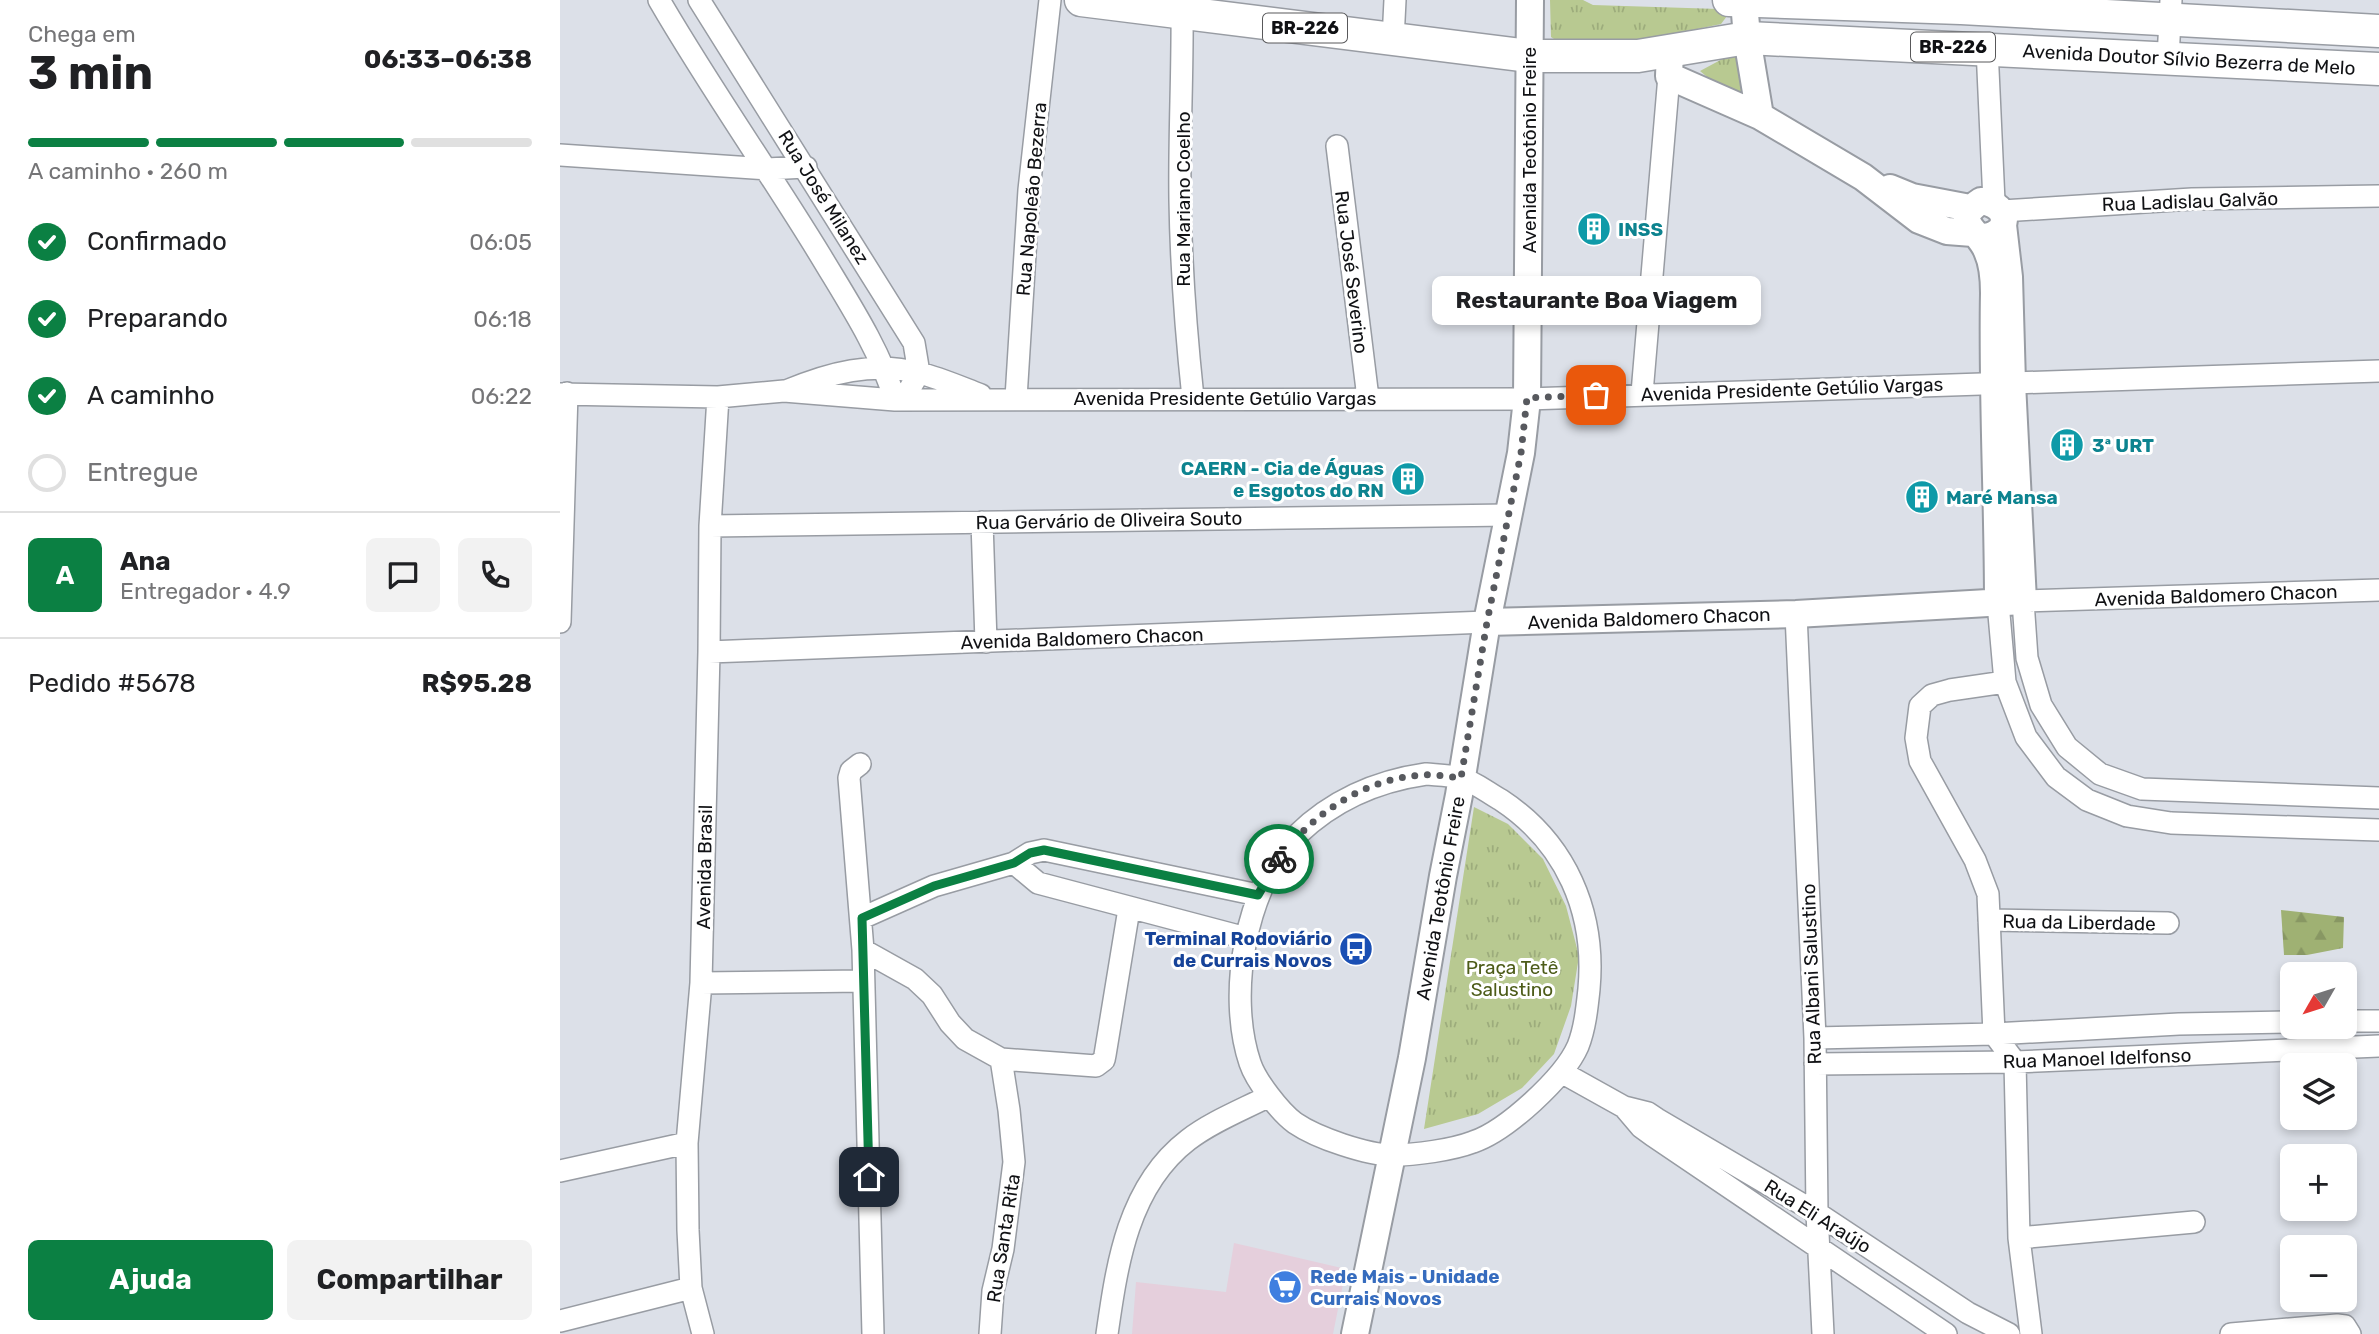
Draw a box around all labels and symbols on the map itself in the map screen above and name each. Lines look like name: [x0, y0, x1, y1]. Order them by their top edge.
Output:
road number: BR-226: [1263, 13, 1347, 42]
road number: BR-226: [1911, 32, 1995, 62]
street label: Avenida Doutor Sílvio Bezerra de Melo: [2022, 39, 2356, 80]
street label: Avenida Teotônio Freire: [1518, 47, 1541, 253]
street label: Rua Napoleão Bezerra: [1012, 101, 1051, 297]
street label: Rua Mariano Coelho: [1172, 111, 1195, 287]
street label: Rua José Milanez: [773, 126, 874, 268]
street label: Rua Ladislau Galvão: [2101, 187, 2279, 216]
street label: Rua José Severino: [1330, 189, 1373, 355]
building icon: INSS: [1575, 210, 1613, 248]
place label: INSS: [1618, 218, 1663, 241]
callout: Restaurante Boa Viagem: [1432, 276, 1760, 325]
pin: [1566, 365, 1626, 425]
street label: Avenida Presidente Getúlio Vargas: [1640, 373, 1944, 406]
street label: Avenida Presidente Getúlio Vargas: [1074, 387, 1376, 410]
building icon: 3ª URT: [2048, 426, 2086, 464]
place label: 3ª URT: [2092, 434, 2154, 457]
place label: CAERN - Cia de Águas e Esgotos do RN: [1181, 457, 1384, 502]
building icon: CAERN - Cia de Águas e Esgotos do RN: [1389, 460, 1427, 498]
building icon: Maré Mansa: [1903, 478, 1941, 516]
place label: Maré Mansa: [1946, 486, 2058, 509]
street label: Rua Gervário de Oliveira Souto: [976, 507, 1243, 534]
street label: Avenida Baldomero Chacon: [2094, 580, 2338, 611]
street label: Avenida Baldomero Chacon: [1527, 603, 1771, 634]
street label: Avenida Baldomero Chacon: [960, 623, 1204, 654]
street label: Avenida Teotônio Freire: [1411, 794, 1470, 1002]
street label: Avenida Brasil: [692, 804, 717, 930]
courier: [1244, 824, 1314, 894]
street label: Rua Albani Salustino: [1797, 883, 1826, 1065]
street label: Rua da Liberdade: [2002, 910, 2156, 935]
place label: Terminal Rodoviário de Currais Novos: [1145, 927, 1332, 972]
bus stop icon: Terminal Rodoviário de Currais Novos: [1337, 930, 1375, 968]
park label: Praça Tetê Salustino: [1466, 956, 1558, 1001]
north arrow: [2280, 962, 2357, 1040]
street label: Rua Manoel Idelfonso: [2002, 1044, 2192, 1073]
pin: [839, 1147, 899, 1207]
street label: Rua Santa Rita: [982, 1172, 1025, 1304]
street label: Rua Eli Araújo: [1760, 1174, 1875, 1258]
place label: Rede Mais - Unidade Currais Novos: [1310, 1265, 1500, 1310]
supermarket icon: Rede Mais - Unidade Currais Novos: [1266, 1268, 1304, 1306]

